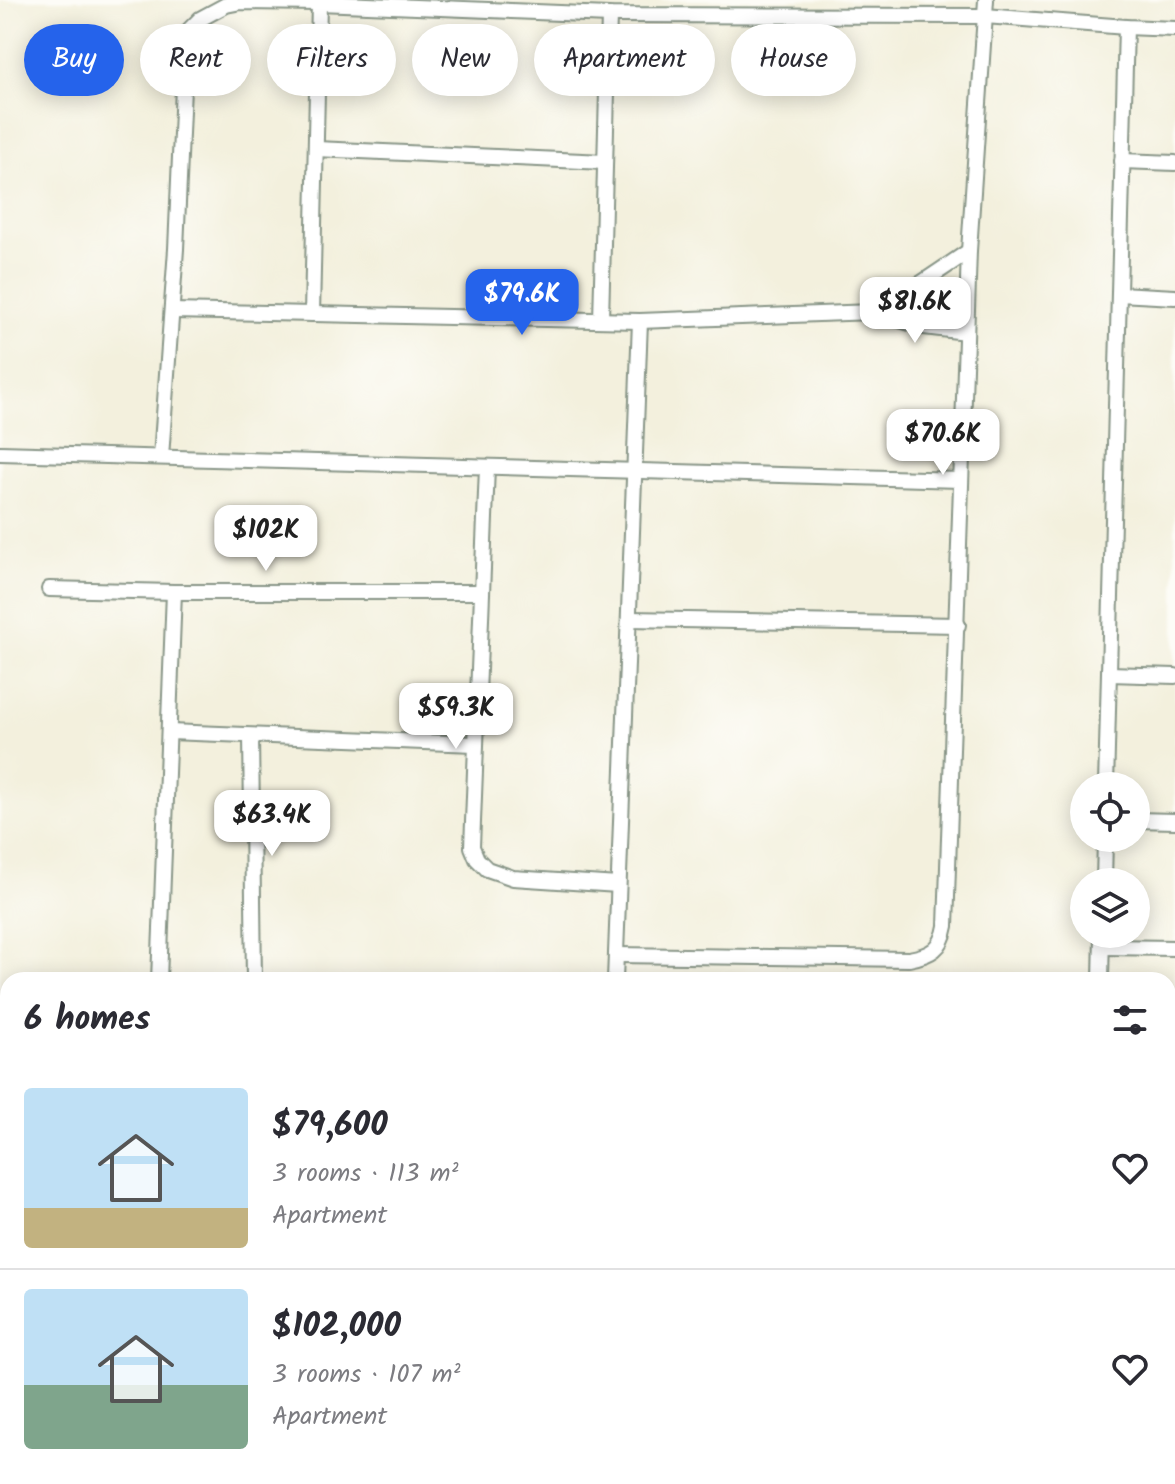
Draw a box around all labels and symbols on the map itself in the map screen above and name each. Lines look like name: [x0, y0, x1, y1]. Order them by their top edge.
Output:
pin: $79.6K: [457, 269, 587, 337]
pin: $81.6K: [850, 277, 980, 345]
pin: $70.6K: [878, 409, 1008, 477]
pin: $102K: [210, 505, 322, 573]
pin: $59.3K: [391, 683, 521, 751]
pin: $63.4K: [207, 790, 337, 858]

